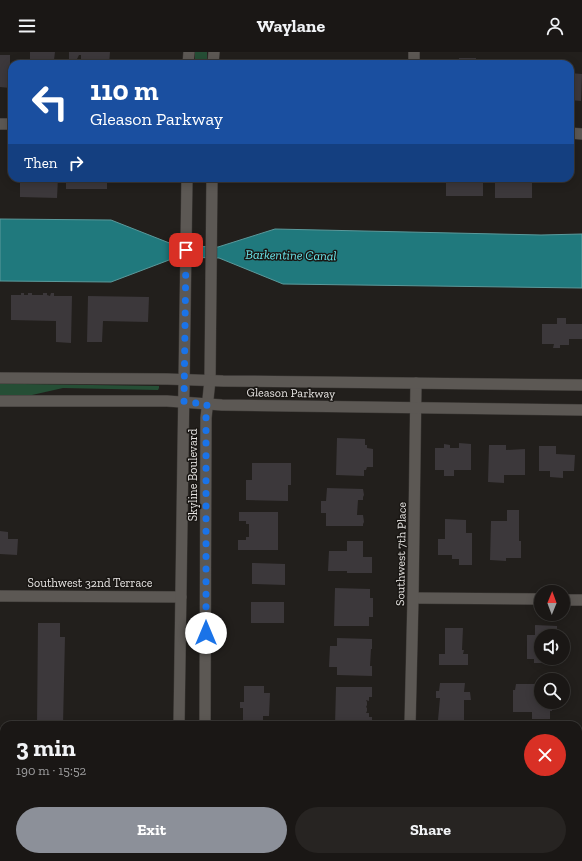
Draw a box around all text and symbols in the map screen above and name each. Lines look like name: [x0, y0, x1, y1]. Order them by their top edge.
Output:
icon: menu: [16, 15, 38, 37]
text: Waylane: [257, 15, 325, 37]
icon: person: [544, 15, 566, 37]
text: 110 m: [90, 74, 159, 107]
icon: left: [24, 76, 76, 128]
text: Gleason Parkway: [90, 108, 223, 130]
icon: right: [65, 152, 87, 174]
text: Then: [24, 154, 57, 172]
pin: [169, 233, 203, 267]
icon: arrive: [175, 239, 197, 261]
water label: Barkentine Canal: [245, 247, 337, 263]
street label: Gleason Parkway: [247, 385, 336, 401]
street label: Skyline Boulevard: [186, 428, 200, 521]
street label: Southwest 7th Place: [393, 502, 409, 606]
street label: Southwest 32nd Terrace: [28, 576, 153, 590]
north arrow: [534, 585, 570, 621]
map controls: [534, 585, 570, 709]
position arrow: [185, 612, 227, 654]
button: sound: [534, 629, 570, 665]
button: search: [534, 673, 570, 709]
text: 3 min: [16, 733, 76, 762]
button: close: [524, 734, 566, 776]
text: 190 m · 15:52: [16, 763, 86, 778]
button: Exit: [16, 807, 287, 853]
button: Share: [295, 807, 566, 853]

